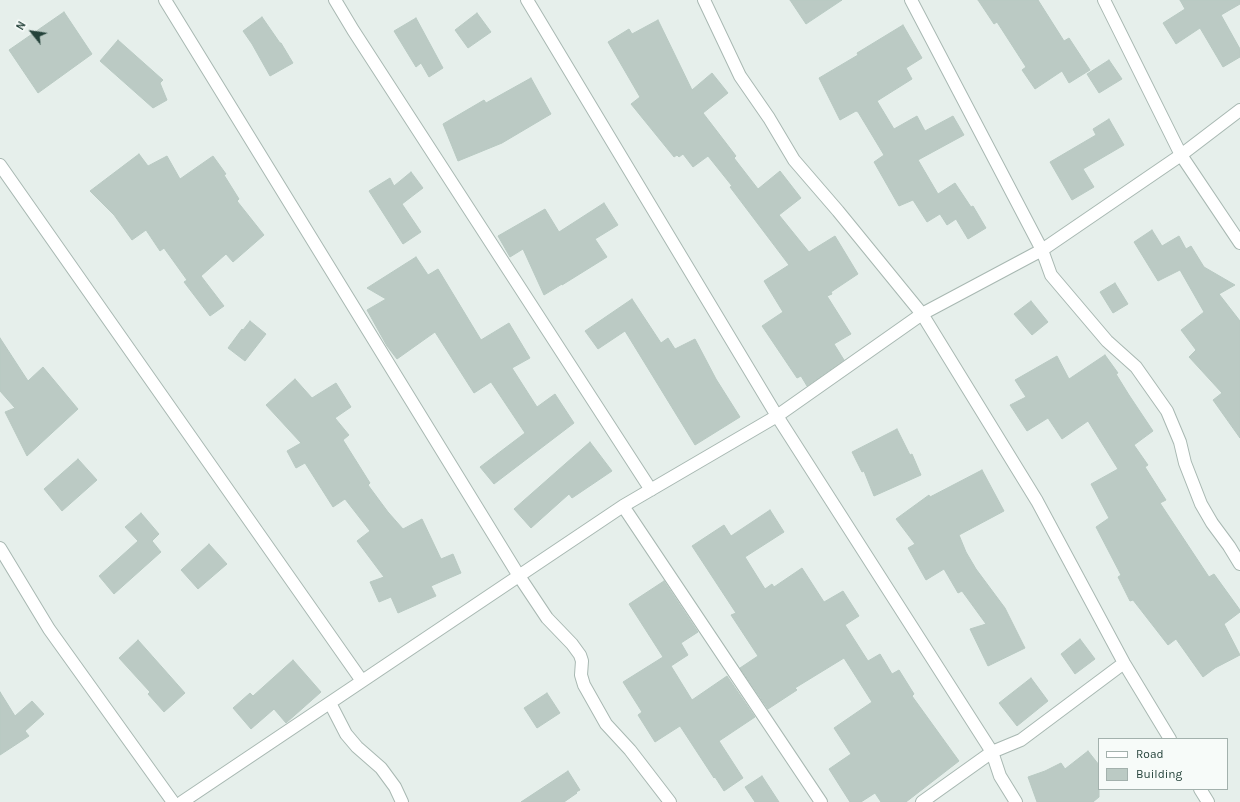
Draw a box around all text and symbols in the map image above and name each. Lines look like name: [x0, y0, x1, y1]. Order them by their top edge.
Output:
north arrow: [12, 12, 52, 52]
text: N: [14, 19, 29, 32]
legend: [1098, 738, 1228, 790]
text: Road: [1136, 747, 1164, 761]
text: Building: [1136, 767, 1182, 781]

